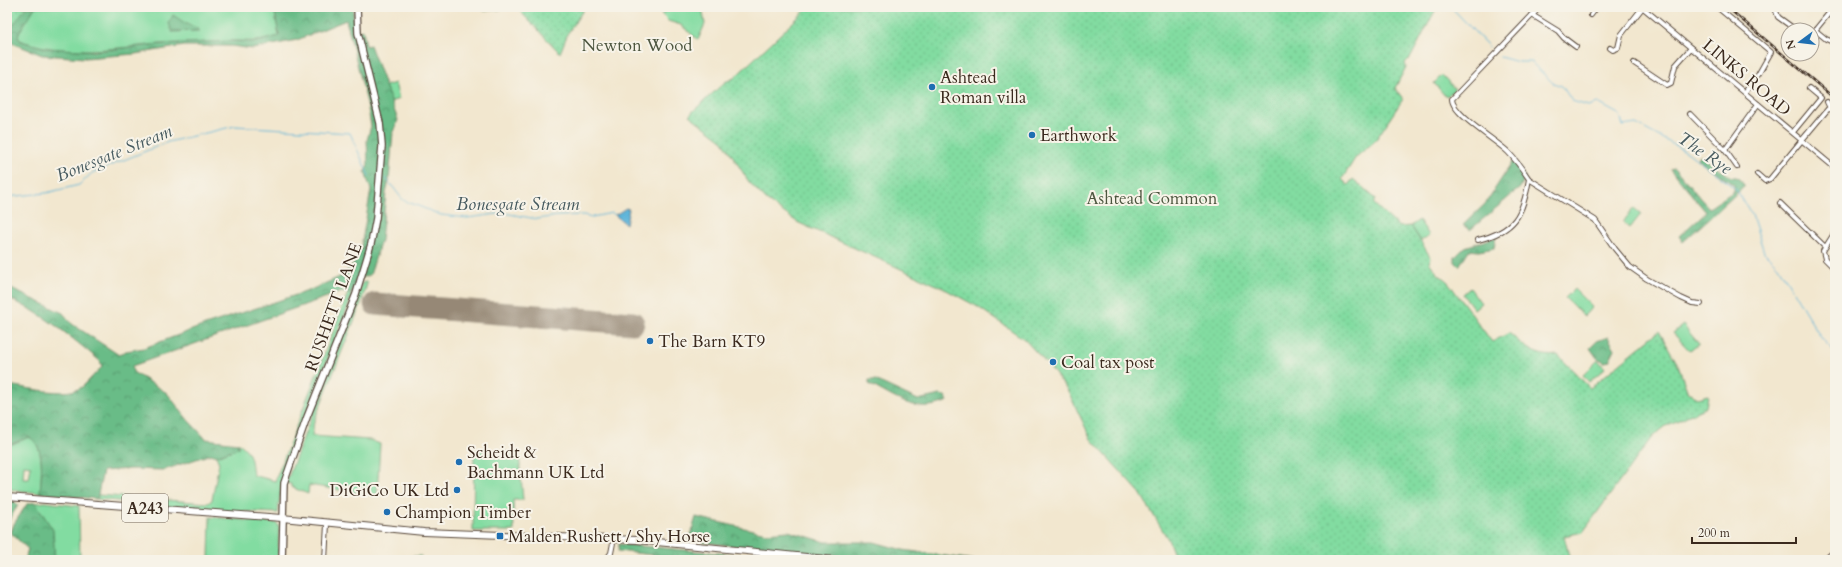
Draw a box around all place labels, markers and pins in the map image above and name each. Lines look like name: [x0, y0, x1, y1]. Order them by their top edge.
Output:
place label: Ashtead Roman villa: [940, 66, 1027, 109]
marker: Ashtead Roman villa: [927, 82, 937, 92]
place label: Earthwork: [1040, 124, 1118, 147]
marker: Earthwork: [1027, 130, 1037, 140]
place label: The Barn KT9: [658, 330, 766, 353]
marker: The Barn KT9: [645, 336, 655, 346]
place label: Coal tax post: [1061, 351, 1155, 374]
marker: Coal tax post: [1048, 357, 1058, 367]
place label: Scheidt & Bachmann UK Ltd: [467, 441, 604, 484]
marker: Scheidt & Bachmann UK Ltd: [454, 457, 464, 467]
place label: DiGiCo UK Ltd: [330, 479, 449, 502]
marker: DiGiCo UK Ltd: [452, 485, 462, 495]
place label: Champion Timber: [395, 501, 532, 524]
marker: Champion Timber: [382, 507, 392, 517]
place label: Malden Rushett / Shy Horse: [508, 525, 710, 548]
marker: Malden Rushett / Shy Horse: [495, 531, 505, 541]

